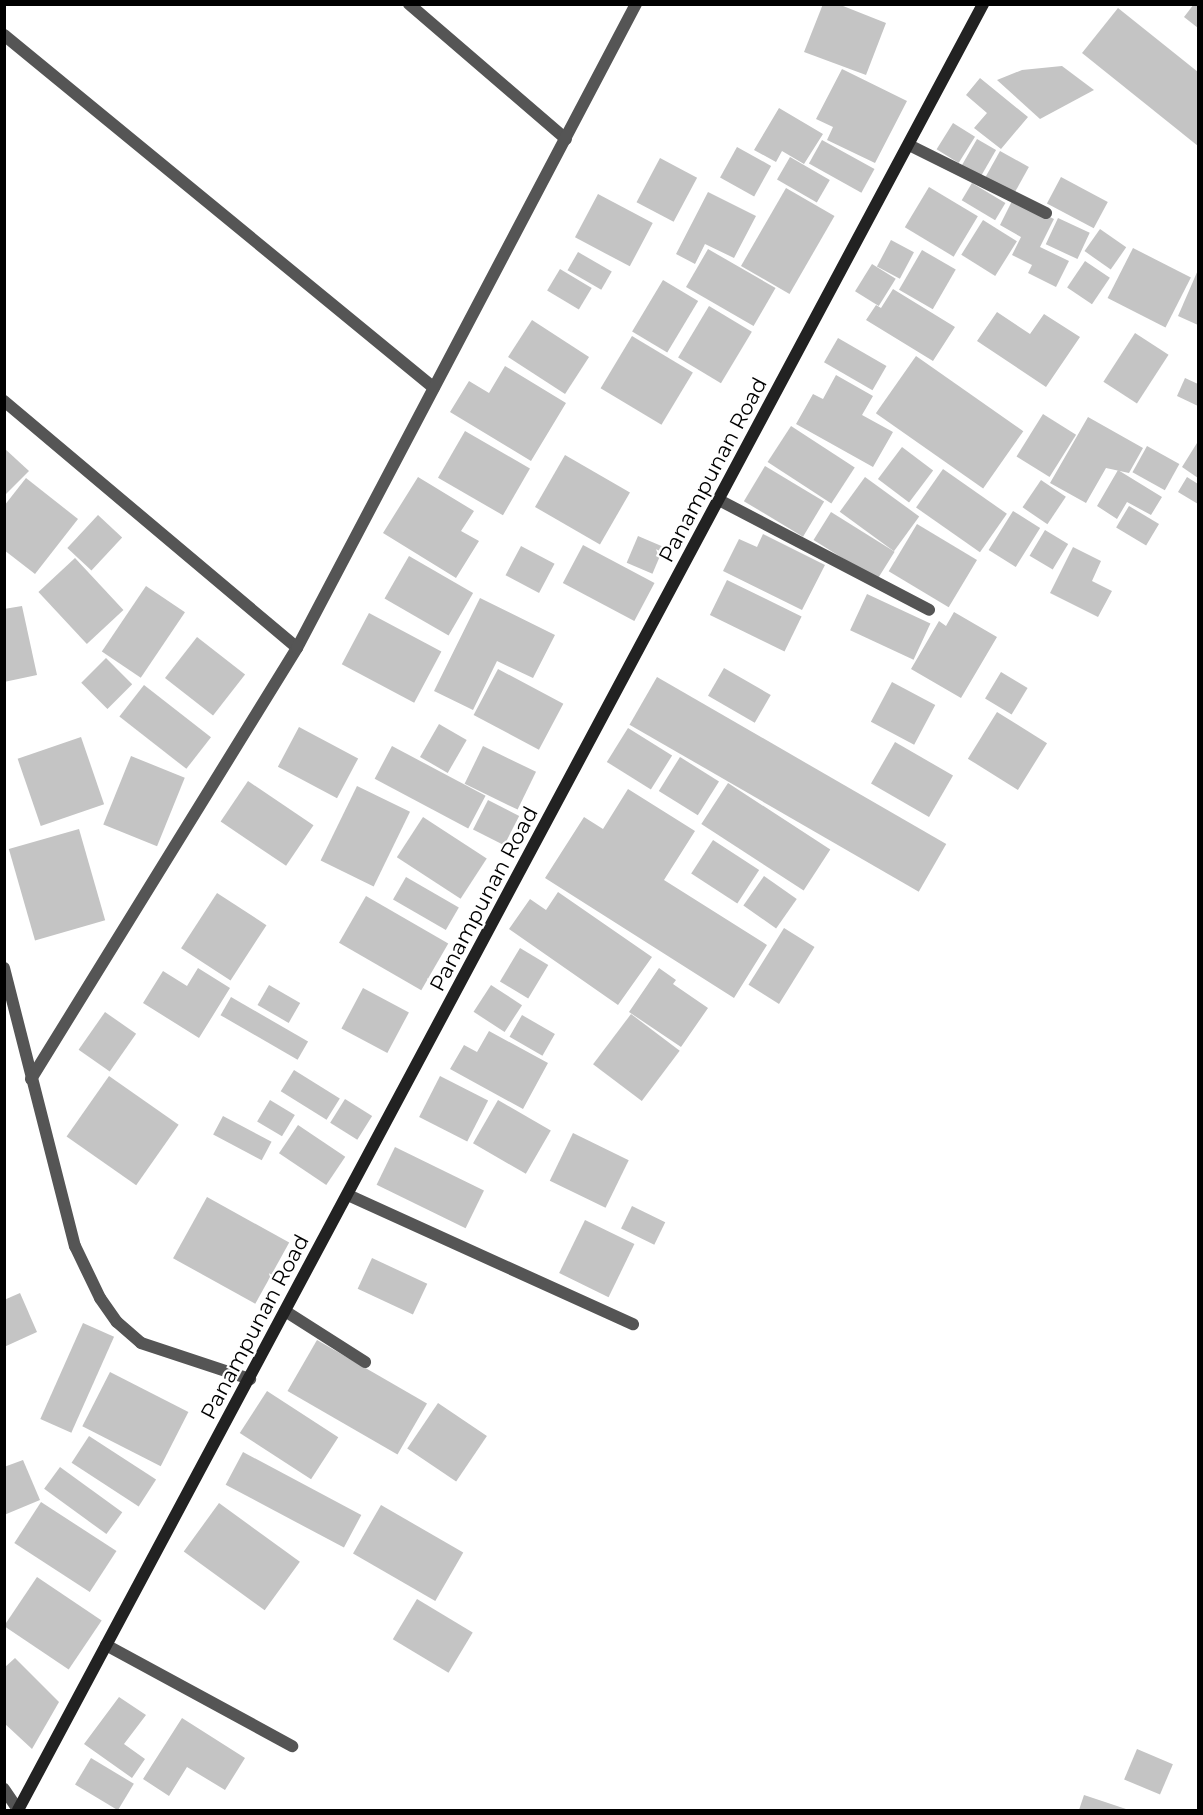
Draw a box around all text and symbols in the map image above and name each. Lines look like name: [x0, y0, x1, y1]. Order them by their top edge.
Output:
street label: Panampunan Road: [654, 373, 772, 567]
street label: Panampunan Road: [425, 802, 543, 996]
street label: Panampunan Road: [196, 1230, 314, 1424]

